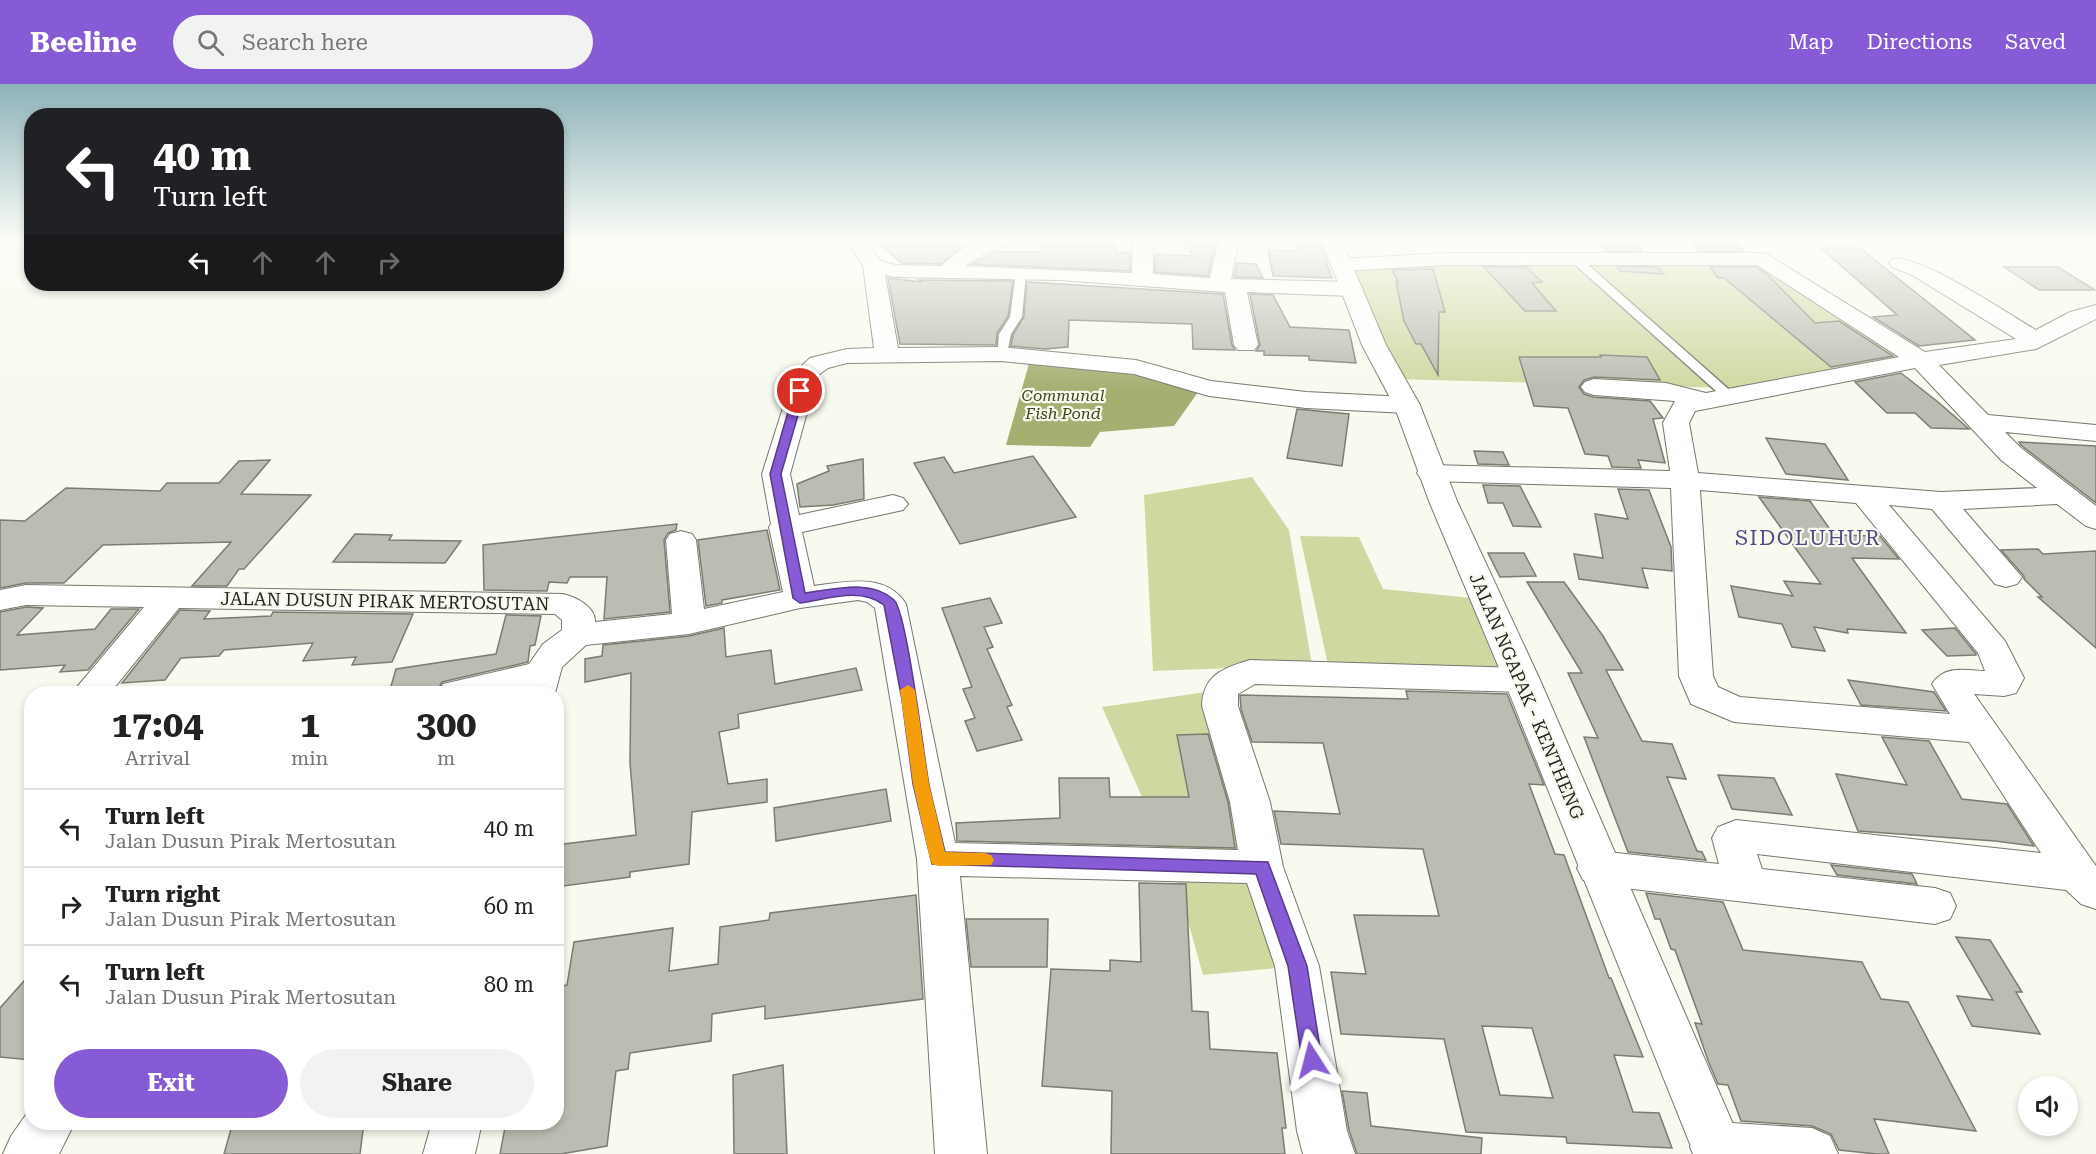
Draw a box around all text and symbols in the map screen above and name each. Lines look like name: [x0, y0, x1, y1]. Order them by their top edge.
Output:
search box: [173, 15, 593, 69]
text: Beeline: [30, 26, 137, 59]
icon: search: [194, 26, 227, 59]
text: Search here: [242, 30, 368, 55]
text: Map: [1789, 30, 1833, 54]
text: Directions: [1866, 30, 1972, 54]
text: Saved: [2005, 30, 2066, 54]
text: 40 m: [153, 131, 251, 180]
icon: left: [54, 132, 132, 210]
text: Turn left: [153, 181, 267, 213]
icon: left: [183, 246, 216, 279]
icon: ahead: [246, 246, 279, 279]
icon: ahead: [309, 246, 342, 279]
icon: right: [372, 246, 405, 279]
pin: [774, 365, 825, 416]
icon: arrive: [783, 374, 816, 407]
water label: Communal Fish Pond: [1022, 386, 1105, 423]
district label: SIDOLUHUR: [1735, 526, 1881, 550]
street label: JALAN NGAPAK - KENTHENG: [1465, 570, 1589, 822]
street label: JALAN DUSUN PIRAK MERTOSUTAN: [220, 588, 550, 614]
text: 17:04: [112, 704, 203, 746]
text: 1: [300, 704, 320, 746]
text: 300: [416, 704, 476, 746]
text: Arrival: [125, 746, 190, 770]
text: min: [291, 746, 328, 770]
text: m: [437, 746, 455, 770]
text: Turn left: [105, 804, 205, 829]
icon: left: [54, 812, 87, 845]
text: 40 m: [484, 816, 534, 841]
text: Jalan Dusun Pirak Mertosutan: [105, 829, 396, 853]
text: Turn right: [105, 882, 220, 907]
icon: right: [54, 890, 87, 923]
text: 60 m: [484, 894, 534, 919]
text: Jalan Dusun Pirak Mertosutan: [105, 907, 396, 931]
text: Turn left: [105, 960, 205, 985]
icon: left: [54, 968, 87, 1001]
text: 80 m: [484, 972, 534, 997]
text: Jalan Dusun Pirak Mertosutan: [105, 985, 396, 1009]
position arrow: [1280, 1028, 1344, 1092]
button: Exit: [54, 1049, 288, 1118]
button: Share: [300, 1049, 534, 1118]
map controls: [2018, 1076, 2078, 1136]
button: sound: [2018, 1076, 2078, 1136]

